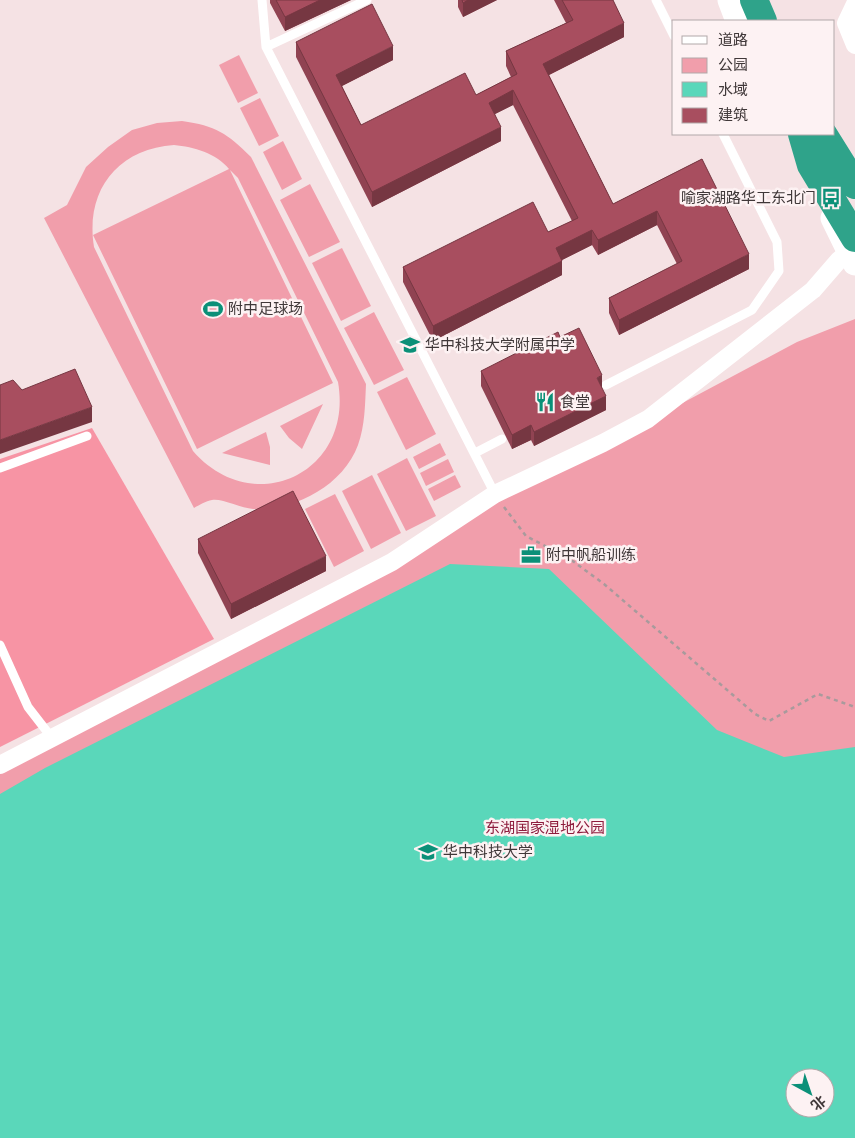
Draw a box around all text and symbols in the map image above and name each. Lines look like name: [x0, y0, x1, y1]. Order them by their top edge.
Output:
legend: [672, 20, 835, 135]
text: 道路: [718, 29, 748, 51]
text: 公园: [718, 54, 748, 76]
text: 水域: [718, 79, 748, 101]
text: 建筑: [718, 104, 748, 126]
place label: 喻家湖路华工东北门: [681, 187, 816, 209]
bus stop icon: 喻家湖路华工东北门: [820, 187, 842, 209]
sports icon: 附中足球场: [202, 298, 224, 320]
place label: 附中足球场: [228, 298, 303, 320]
school or university icon: 华中科技大学附属中学: [399, 334, 421, 356]
place label: 华中科技大学附属中学: [425, 334, 575, 356]
restaurant icon: 食堂: [534, 391, 556, 413]
place label: 食堂: [560, 391, 590, 413]
office icon: 附中帆船训练: [520, 544, 542, 566]
place label: 附中帆船训练: [546, 544, 636, 566]
park label: 东湖国家湿地公园: [485, 817, 605, 839]
school or university icon: 华中科技大学: [417, 841, 439, 863]
place label: 华中科技大学: [443, 841, 533, 863]
north arrow: [785, 1068, 835, 1118]
text: 北: [807, 1091, 830, 1115]

